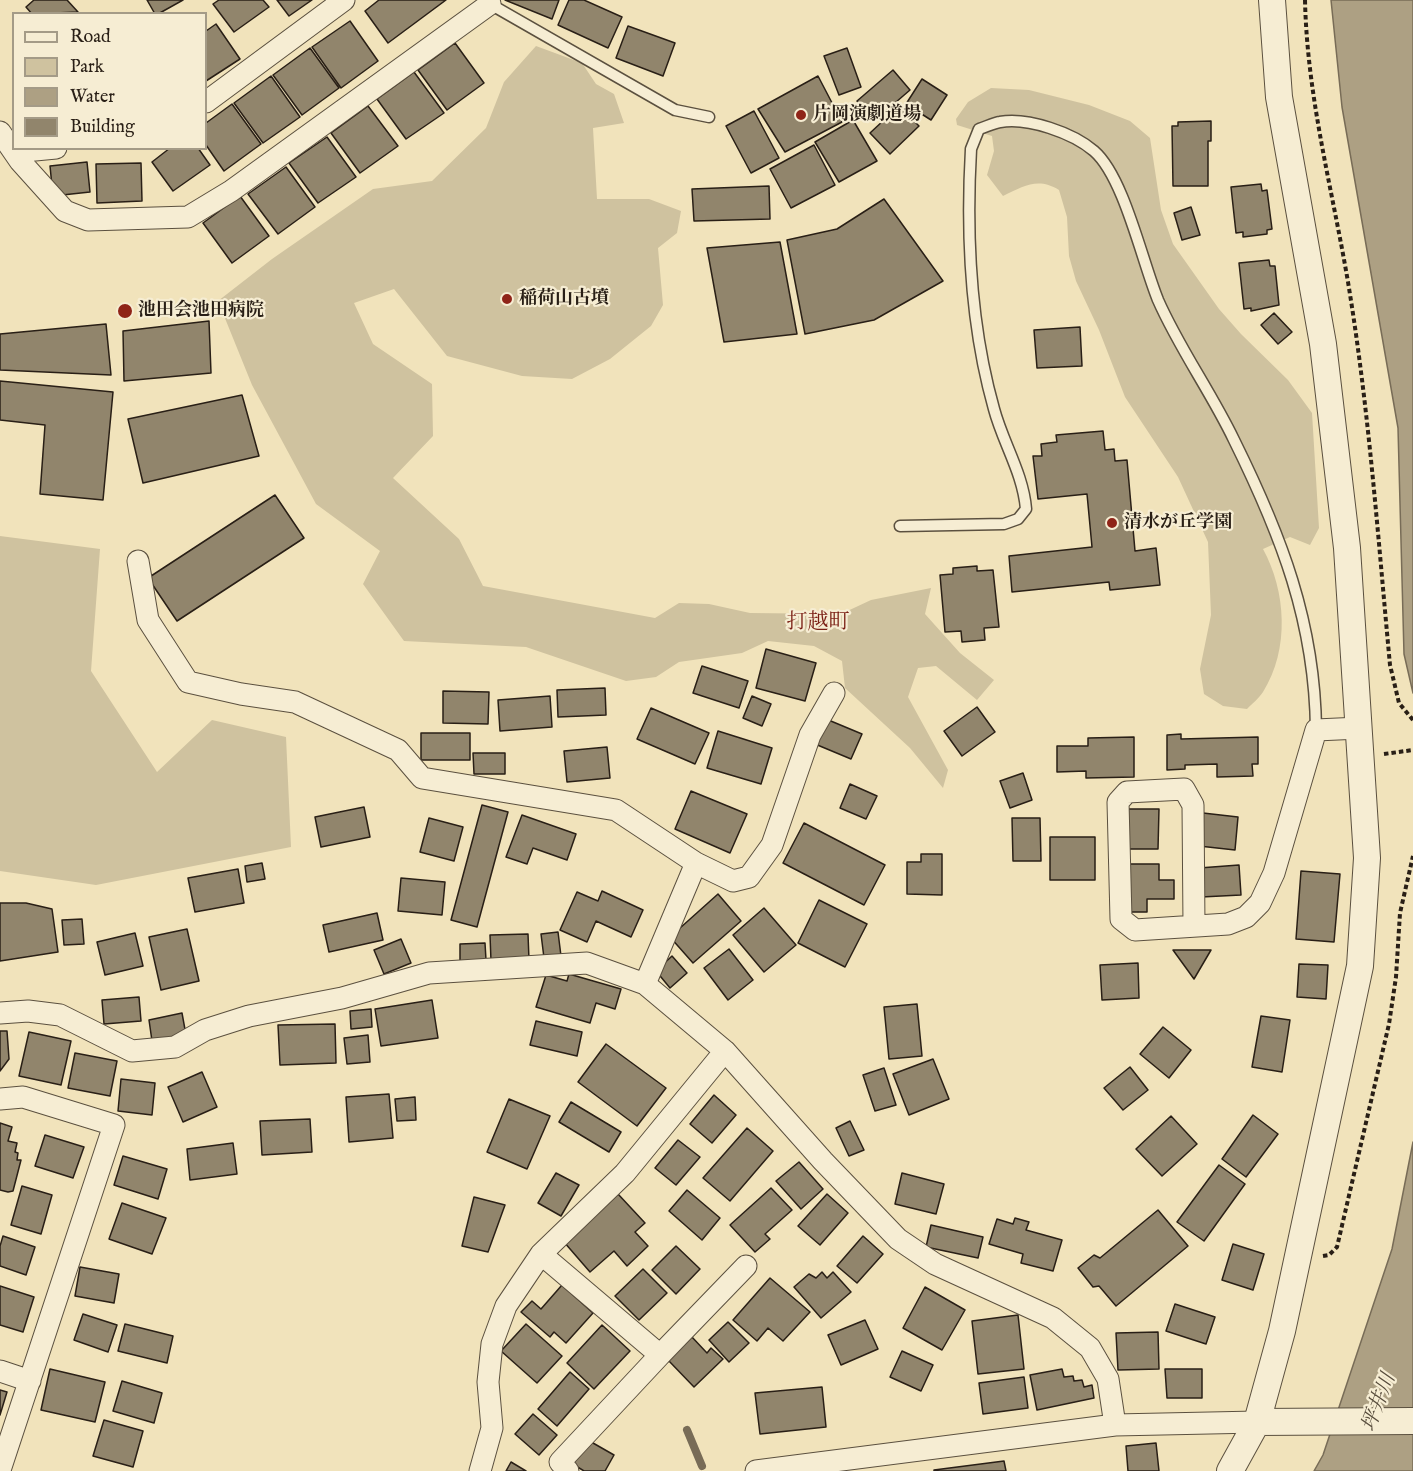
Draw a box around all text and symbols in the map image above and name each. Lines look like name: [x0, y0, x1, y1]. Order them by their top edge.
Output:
legend: [12, 12, 207, 150]
text: Road: [70, 26, 111, 49]
text: Park: [70, 56, 104, 79]
text: Water: [70, 86, 115, 109]
place label: 片岡演劇道場: [813, 104, 921, 126]
marker: 片岡演劇道場: [794, 108, 808, 122]
text: Building: [70, 116, 135, 139]
place label: 稲荷山古墳: [519, 288, 609, 310]
marker: 稲荷山古墳: [500, 292, 514, 306]
place label: 池田会池田病院: [138, 300, 264, 322]
marker: 池田会池田病院: [116, 302, 134, 320]
place label: 清水が丘学園: [1124, 512, 1232, 534]
marker: 清水が丘学園: [1105, 516, 1119, 530]
district label: 打越町: [787, 611, 849, 637]
water label: 坪井川: [1358, 1371, 1402, 1435]

